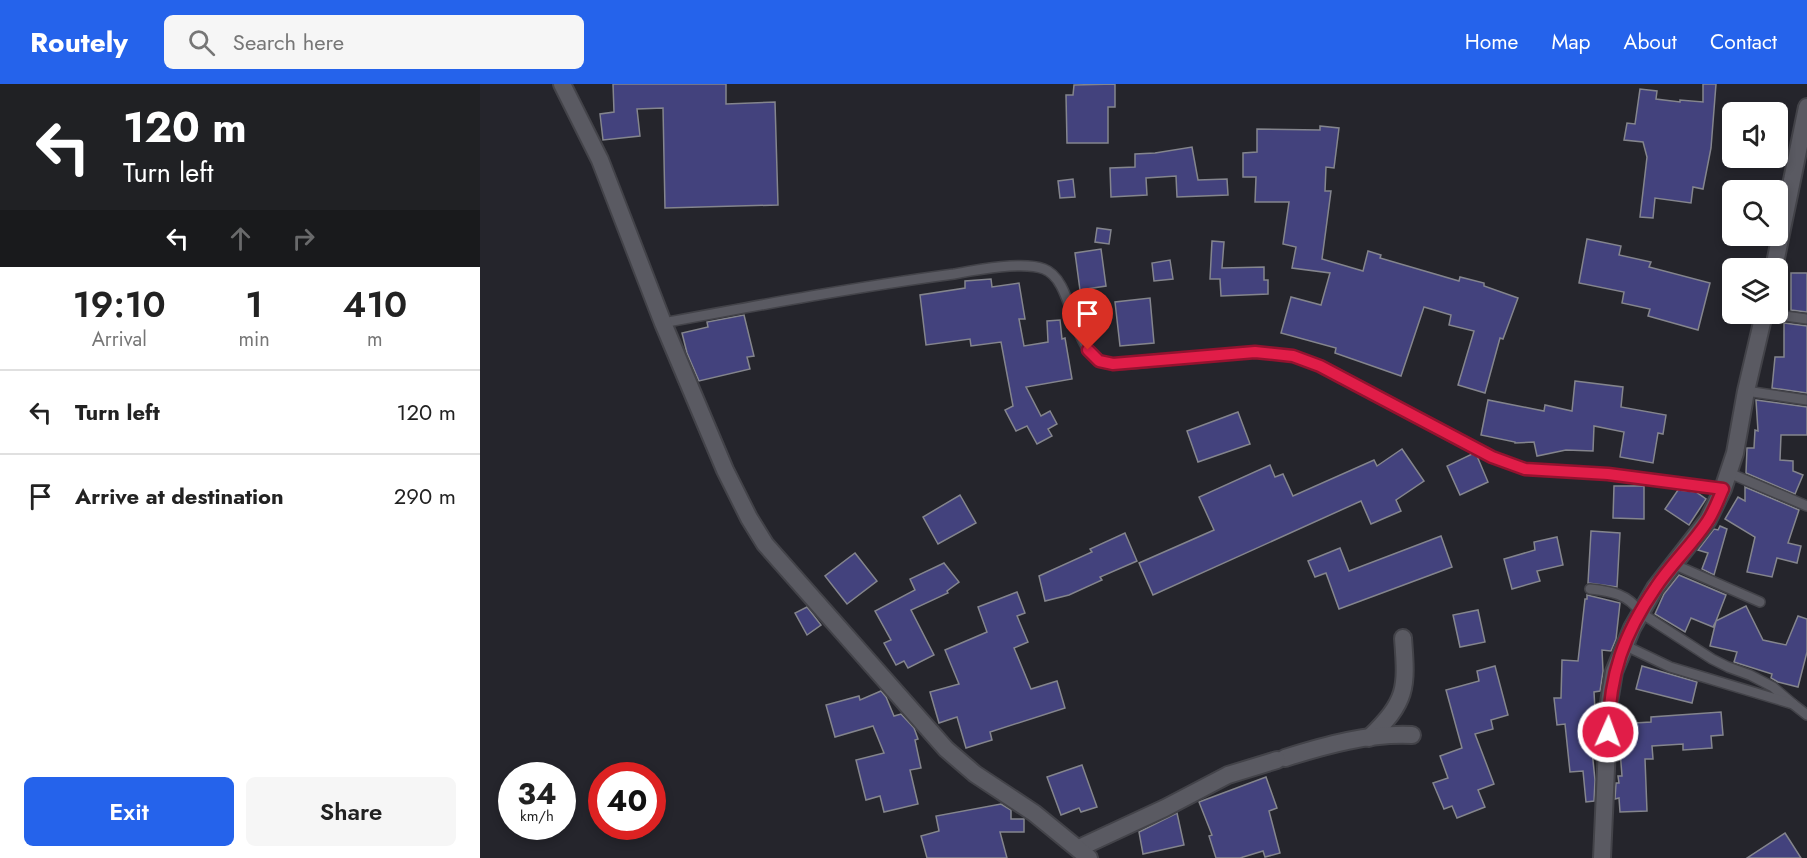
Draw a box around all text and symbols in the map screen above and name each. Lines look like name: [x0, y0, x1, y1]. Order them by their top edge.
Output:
search box: [164, 15, 584, 69]
text: Routely: [30, 22, 128, 63]
icon: search: [185, 26, 218, 59]
text: Search here: [233, 26, 344, 58]
text: Home: [1465, 27, 1518, 57]
text: Map: [1551, 27, 1591, 57]
text: About: [1624, 27, 1677, 57]
text: Contact: [1710, 27, 1777, 57]
text: 120 m: [123, 97, 247, 158]
map controls: [1722, 102, 1788, 324]
button: sound: [1722, 102, 1788, 168]
icon: left: [24, 108, 102, 186]
text: Turn left: [123, 153, 213, 192]
button: search: [1722, 180, 1788, 246]
icon: left: [161, 222, 194, 255]
icon: ahead: [224, 222, 257, 255]
icon: right: [287, 222, 320, 255]
button: layers: [1722, 258, 1788, 324]
text: 19:10: [73, 278, 166, 330]
text: 1: [245, 278, 263, 330]
text: 410: [343, 278, 407, 330]
pin: [1062, 288, 1113, 350]
icon: arrive: [1071, 297, 1104, 330]
text: Arrival: [92, 325, 147, 354]
text: min: [238, 325, 270, 354]
text: m: [367, 325, 383, 354]
icon: left: [24, 396, 57, 429]
text: Turn left: [75, 396, 160, 428]
text: 120 m: [397, 396, 456, 428]
icon: arrive: [24, 480, 57, 513]
text: Arrive at destination: [75, 480, 284, 512]
text: 290 m: [394, 480, 456, 512]
position arrow: [1576, 700, 1640, 764]
speed limit sign: 40: [588, 762, 666, 840]
text: 34: [517, 772, 557, 815]
button: Exit: [24, 777, 234, 846]
button: Share: [246, 777, 456, 846]
text: km/h: [520, 805, 554, 827]

